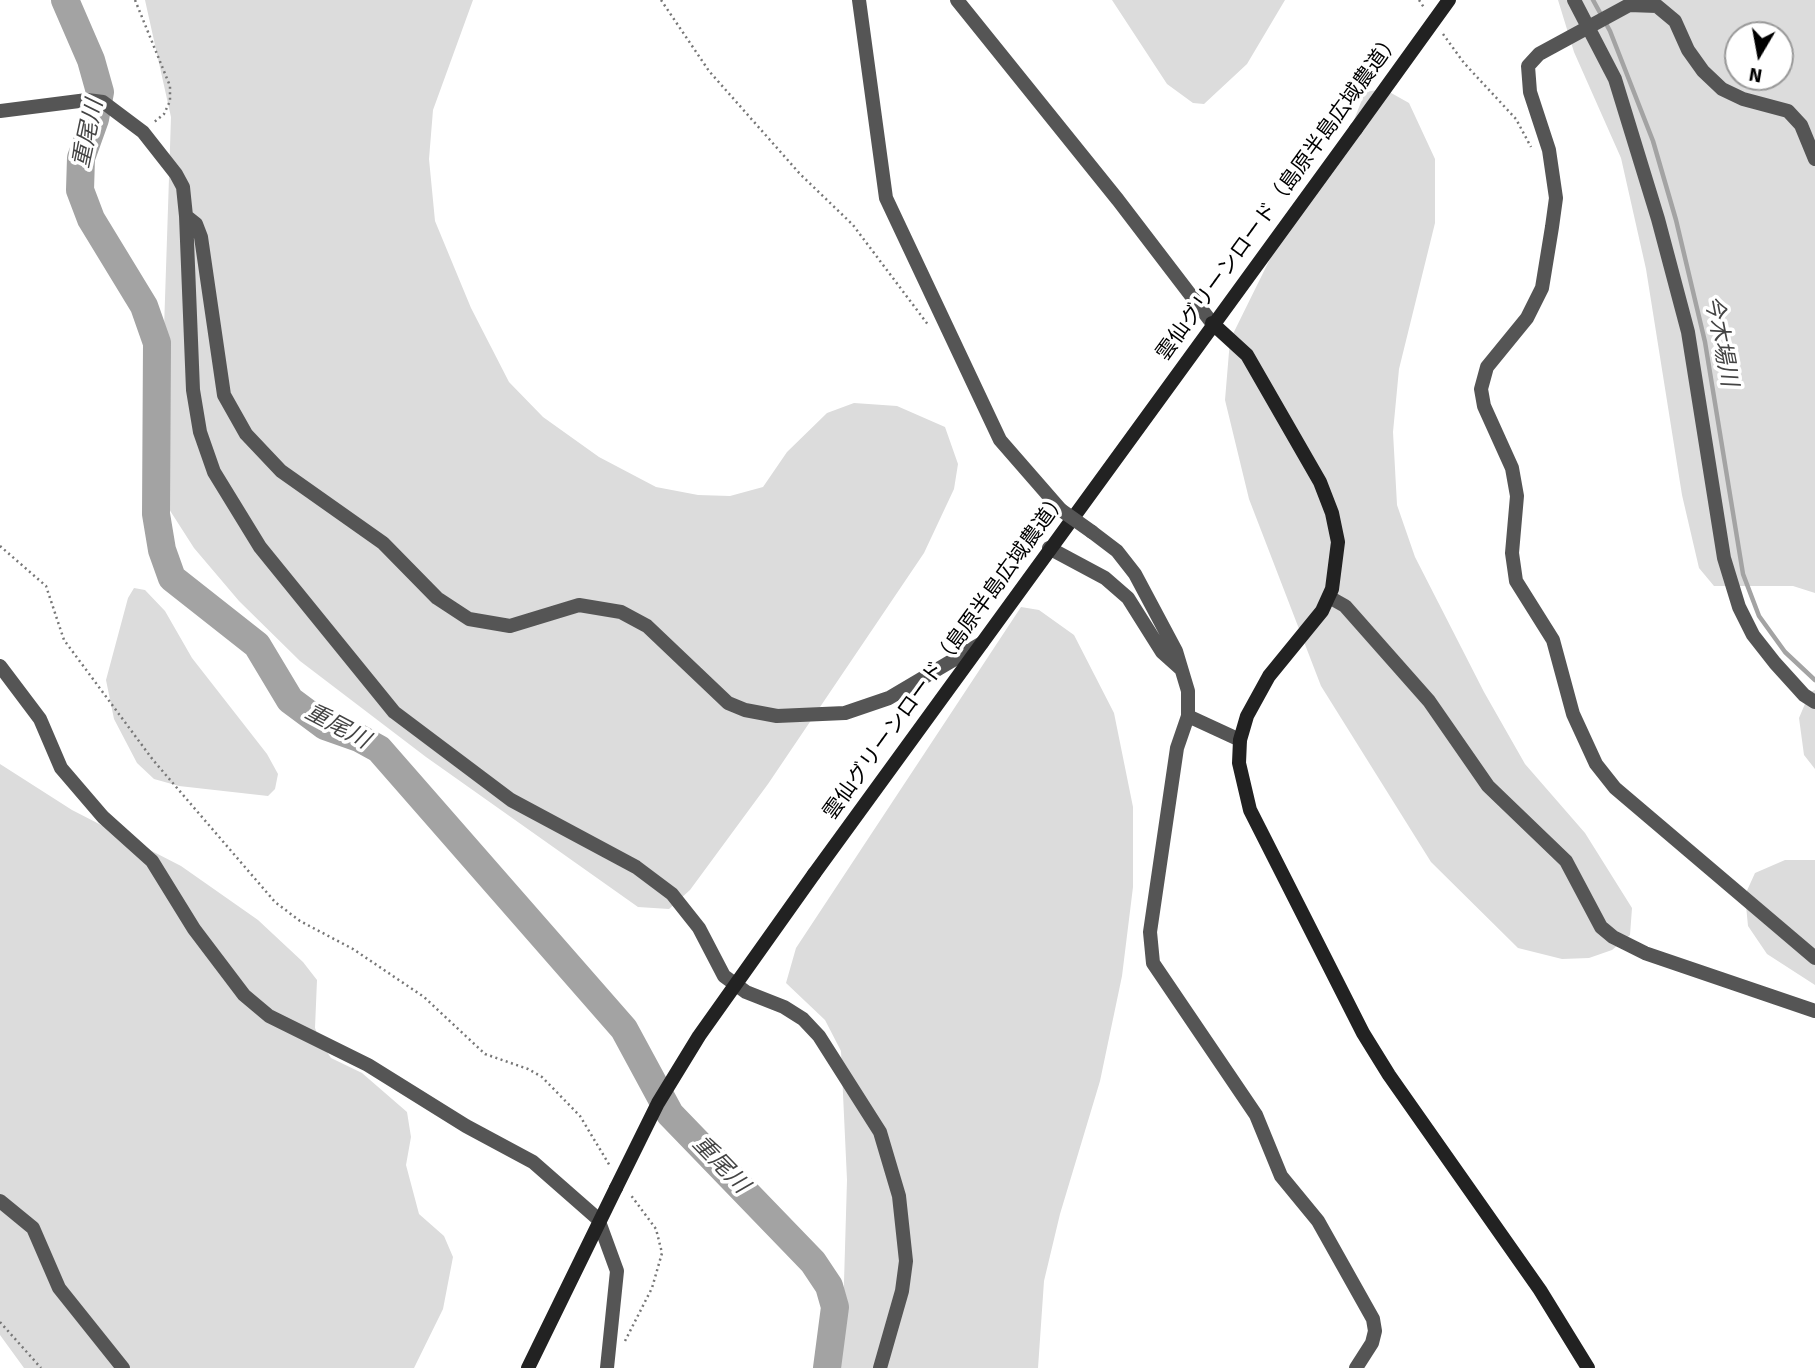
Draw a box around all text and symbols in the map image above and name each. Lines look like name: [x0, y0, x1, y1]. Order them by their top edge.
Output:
north arrow: [1724, 21, 1794, 91]
street label: 雲仙グリーンロード（島原半島広域農道）: [1152, 28, 1406, 366]
text: N: [1747, 62, 1764, 88]
water label: 重尾川: [68, 97, 110, 171]
water label: 今木場川: [1698, 293, 1742, 389]
street label: 雲仙グリーンロード（島原半島広域農道）: [819, 487, 1073, 825]
water label: 重尾川: [300, 699, 374, 755]
water label: 重尾川: [686, 1131, 754, 1199]

